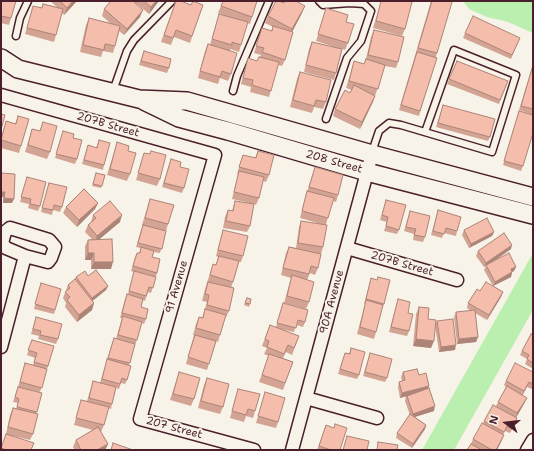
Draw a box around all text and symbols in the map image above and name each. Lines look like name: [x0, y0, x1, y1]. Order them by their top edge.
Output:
street label: 207B Street: [75, 110, 141, 140]
street label: 208 Street: [304, 148, 364, 176]
street label: 207B Street: [369, 249, 435, 279]
street label: 91 Avenue: [163, 259, 191, 315]
street label: 90A Avenue: [317, 269, 347, 335]
north arrow: [486, 403, 526, 443]
street label: 207 Street: [144, 414, 204, 442]
text: N: [486, 414, 502, 426]

